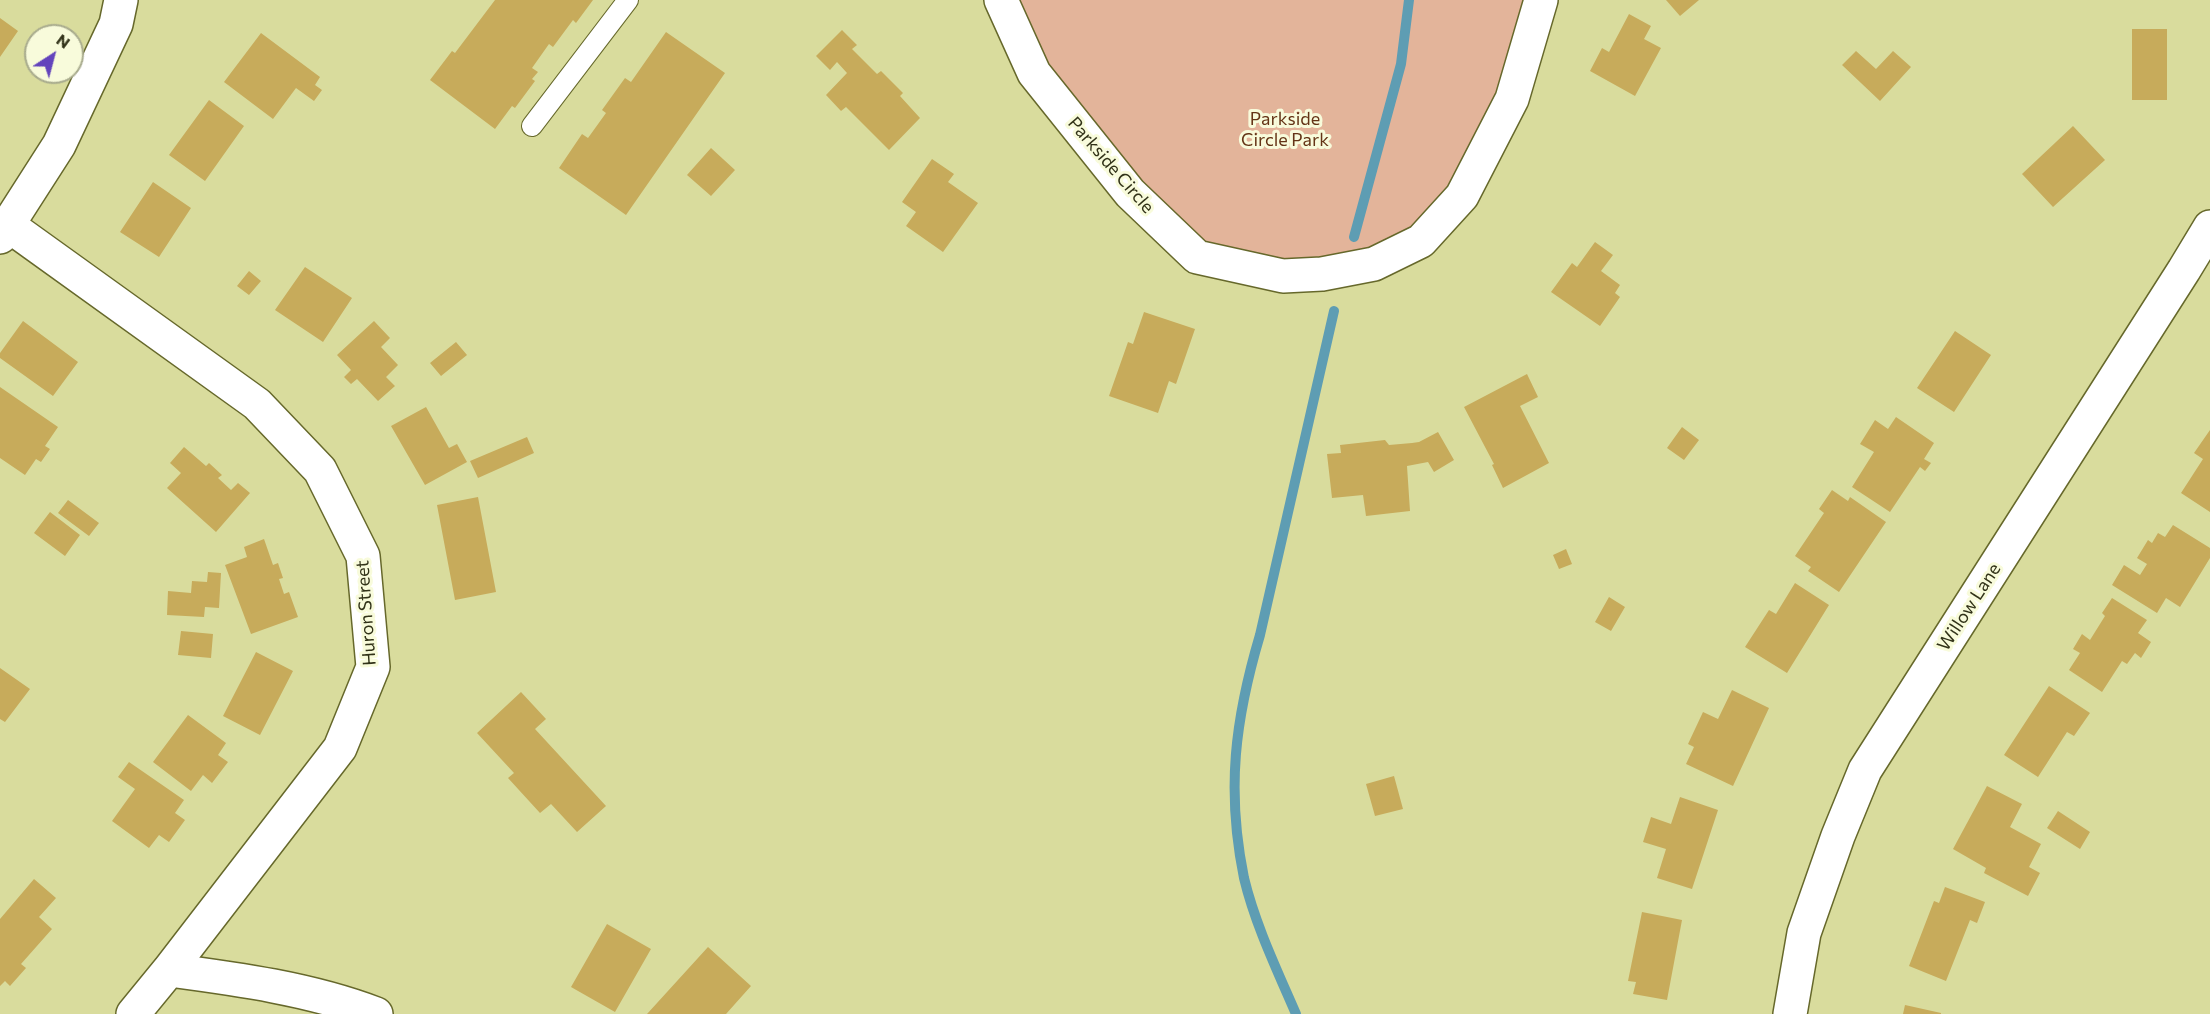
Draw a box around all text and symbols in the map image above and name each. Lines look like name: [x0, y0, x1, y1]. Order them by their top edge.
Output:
north arrow: [24, 24, 84, 84]
text: N: [53, 29, 74, 52]
park label: Parkside Circle Park: [1241, 108, 1329, 150]
street label: Parkside Circle: [1063, 112, 1159, 218]
street label: Huron Street: [352, 559, 380, 667]
street label: Willow Lane: [1933, 559, 2005, 655]

